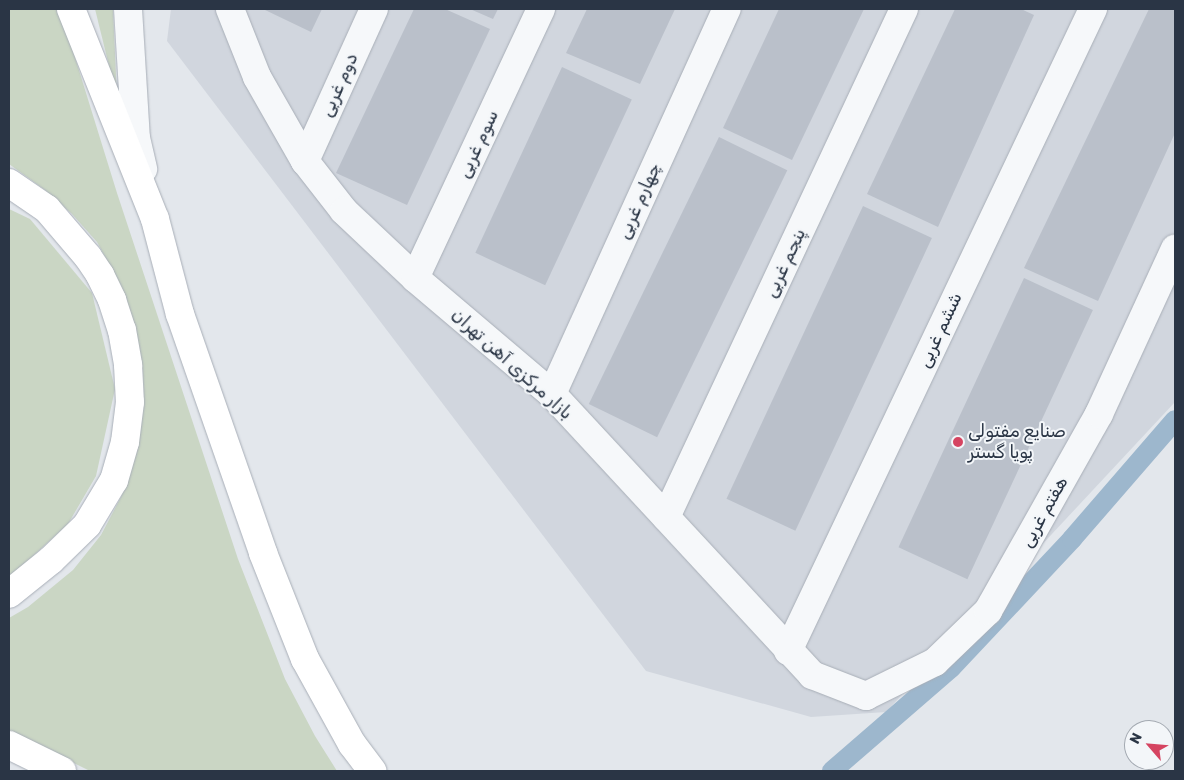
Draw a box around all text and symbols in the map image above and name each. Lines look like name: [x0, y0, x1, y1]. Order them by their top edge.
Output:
street label: دوم غربی: [315, 50, 363, 120]
street label: سوم غربی: [453, 106, 503, 182]
street label: چهارم غربی: [613, 160, 665, 242]
street label: پنجم غربی: [760, 225, 810, 301]
street label: ششم غربی: [913, 289, 967, 371]
street label: بازار مرکزی آهن تهران: [447, 304, 577, 424]
place label: صنایع مفتولی پویا گستر: [968, 421, 1066, 464]
marker: صنایع مفتولی پویا گستر: [952, 436, 964, 448]
street label: هفتم غربی: [1016, 473, 1072, 551]
north arrow: [1124, 720, 1174, 770]
text: N: [1126, 730, 1146, 747]

